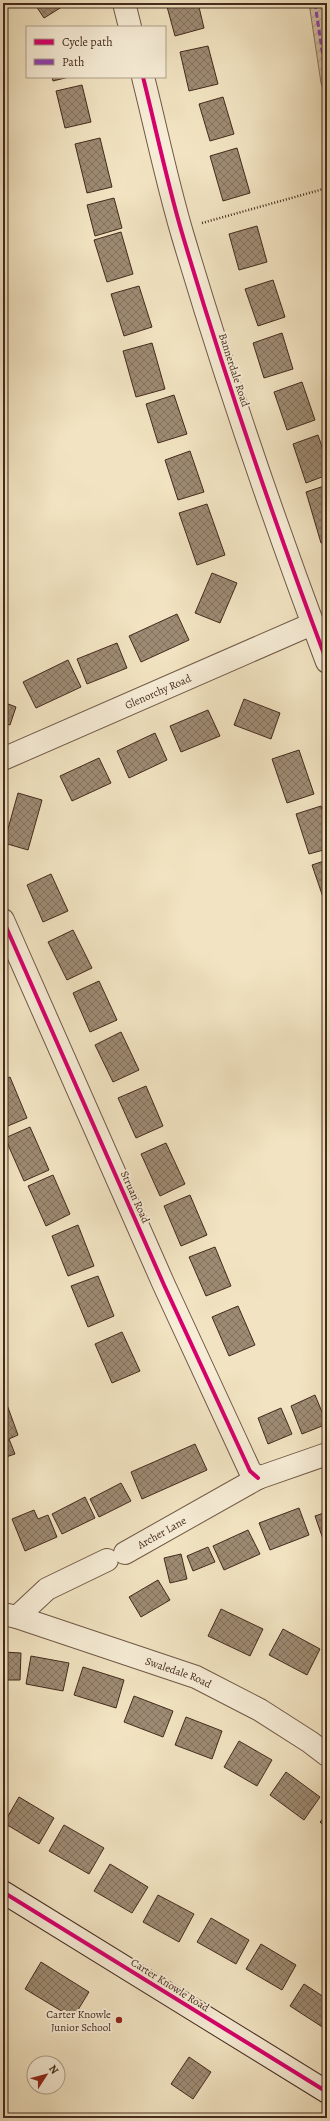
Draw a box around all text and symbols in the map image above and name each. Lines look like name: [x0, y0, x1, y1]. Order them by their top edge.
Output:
legend: [26, 26, 166, 78]
text: Cycle path: [62, 34, 113, 50]
text: Path: [62, 54, 85, 70]
street label: Bannerdale Road: [215, 331, 253, 409]
street label: Glenorchy Road: [122, 670, 193, 712]
street label: Struan Road: [117, 1168, 153, 1226]
street label: Archer Lane: [134, 1513, 189, 1553]
street label: Swaledale Road: [143, 1653, 214, 1691]
street label: Carter Knowle Road: [128, 1955, 212, 2015]
place label: Carter Knowle Junior School: [46, 2007, 111, 2035]
marker: Carter Knowle Junior School: [114, 2015, 124, 2025]
north arrow: [26, 2055, 66, 2095]
text: N: [45, 2062, 62, 2077]

